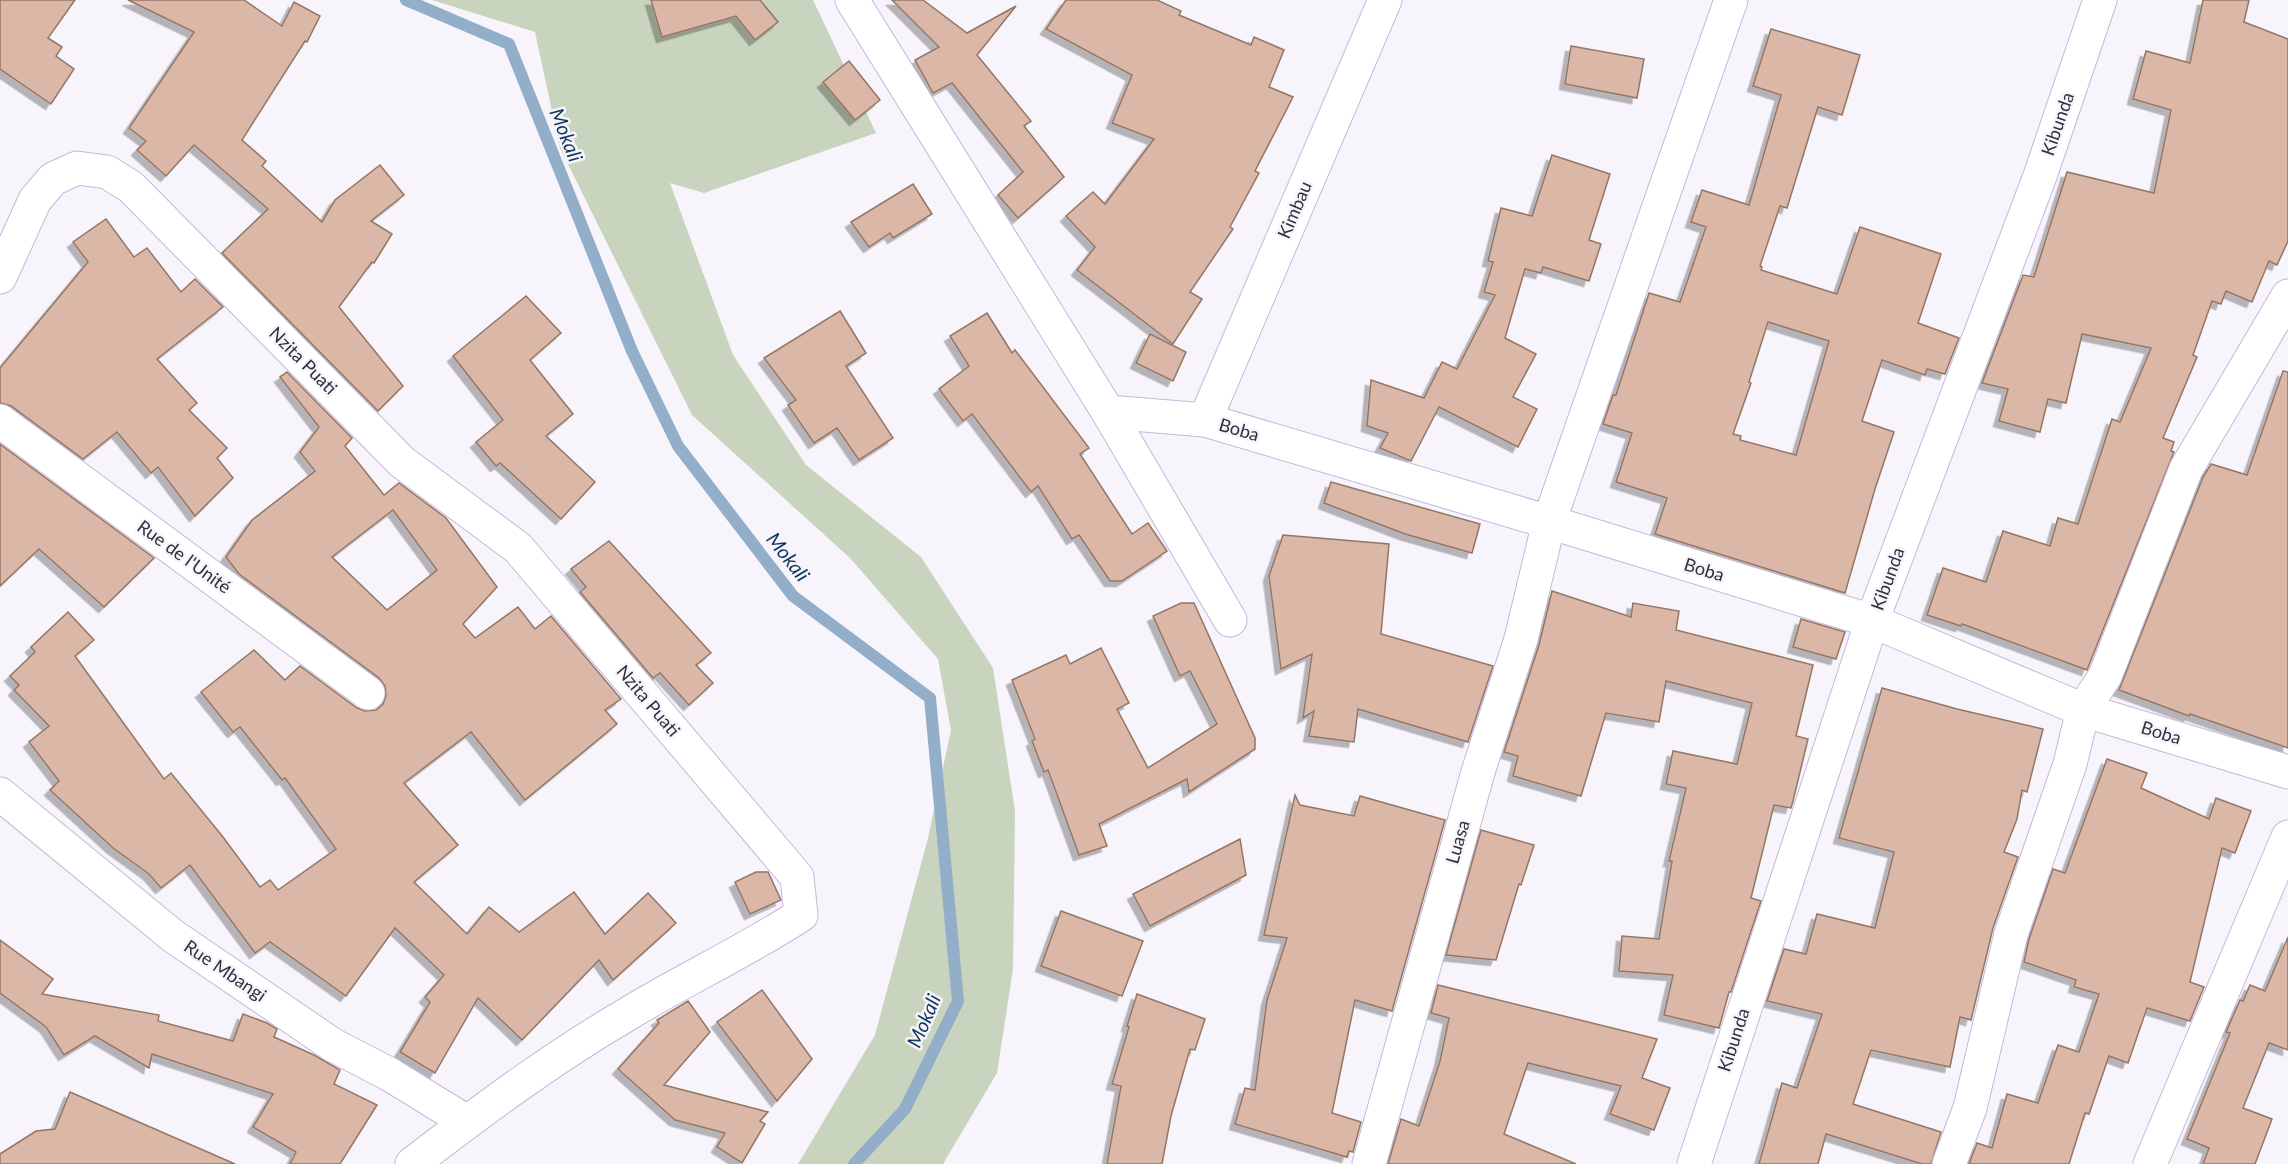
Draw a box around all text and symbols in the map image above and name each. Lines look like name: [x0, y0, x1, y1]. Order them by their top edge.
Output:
street label: Kibunda: [2036, 89, 2078, 158]
water label: Mokali: [545, 104, 589, 165]
street label: Kimbau: [1272, 178, 1316, 242]
street label: Nzita Puati: [265, 322, 342, 399]
street label: Boba: [1217, 413, 1262, 445]
street label: Rue de l'Unité: [133, 515, 236, 598]
water label: Mokali: [762, 527, 816, 586]
street label: Kibunda: [1866, 544, 1909, 613]
street label: Boba: [1682, 553, 1727, 586]
street label: Nzita Puati: [612, 660, 685, 741]
street label: Boba: [2139, 716, 2184, 749]
street label: Luasa: [1440, 817, 1474, 866]
street label: Rue Mbangi: [180, 935, 271, 1006]
water label: Mokali: [901, 990, 945, 1051]
street label: Kibunda: [1712, 1005, 1754, 1074]

